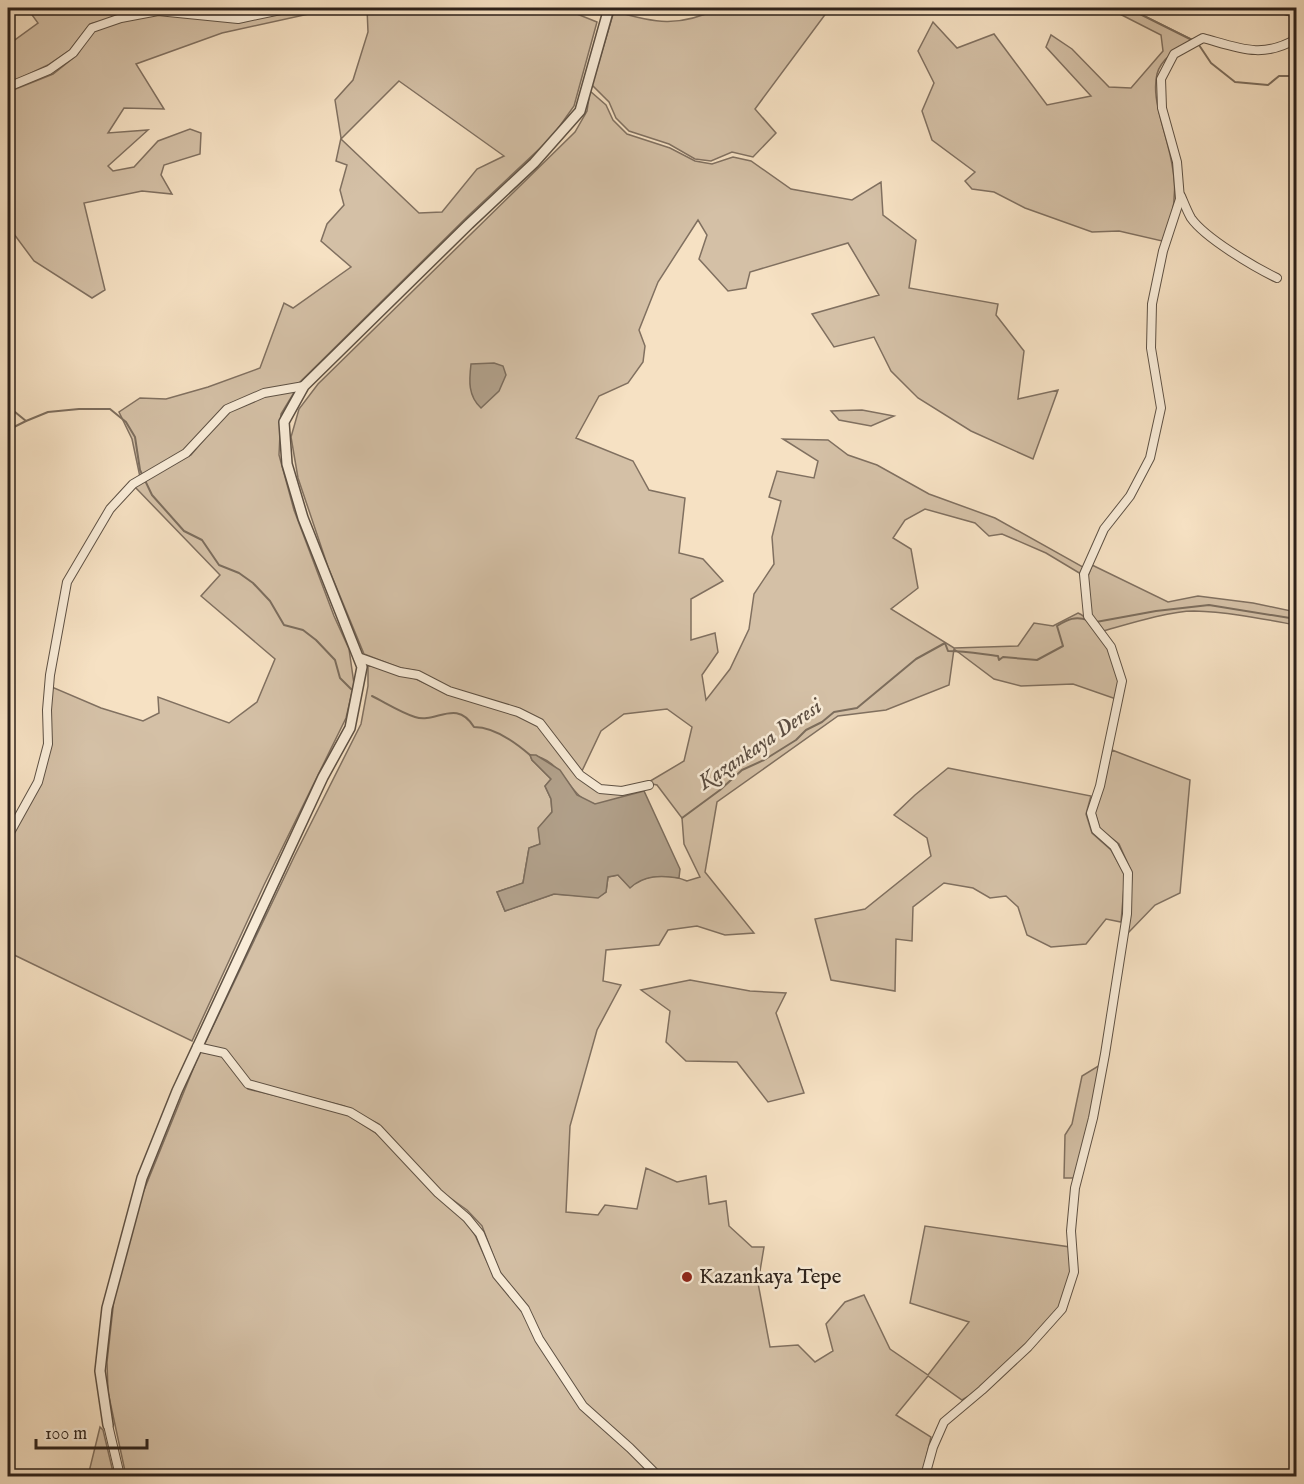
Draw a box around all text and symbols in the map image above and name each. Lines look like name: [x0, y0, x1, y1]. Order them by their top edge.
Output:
water label: Kazankaya Deresi: [692, 692, 829, 797]
place label: Kazankaya Tepe: [699, 1264, 842, 1291]
marker: Kazankaya Tepe: [680, 1270, 694, 1284]
scale bar: [36, 1412, 147, 1450]
text: 100 m: [45, 1423, 87, 1446]

